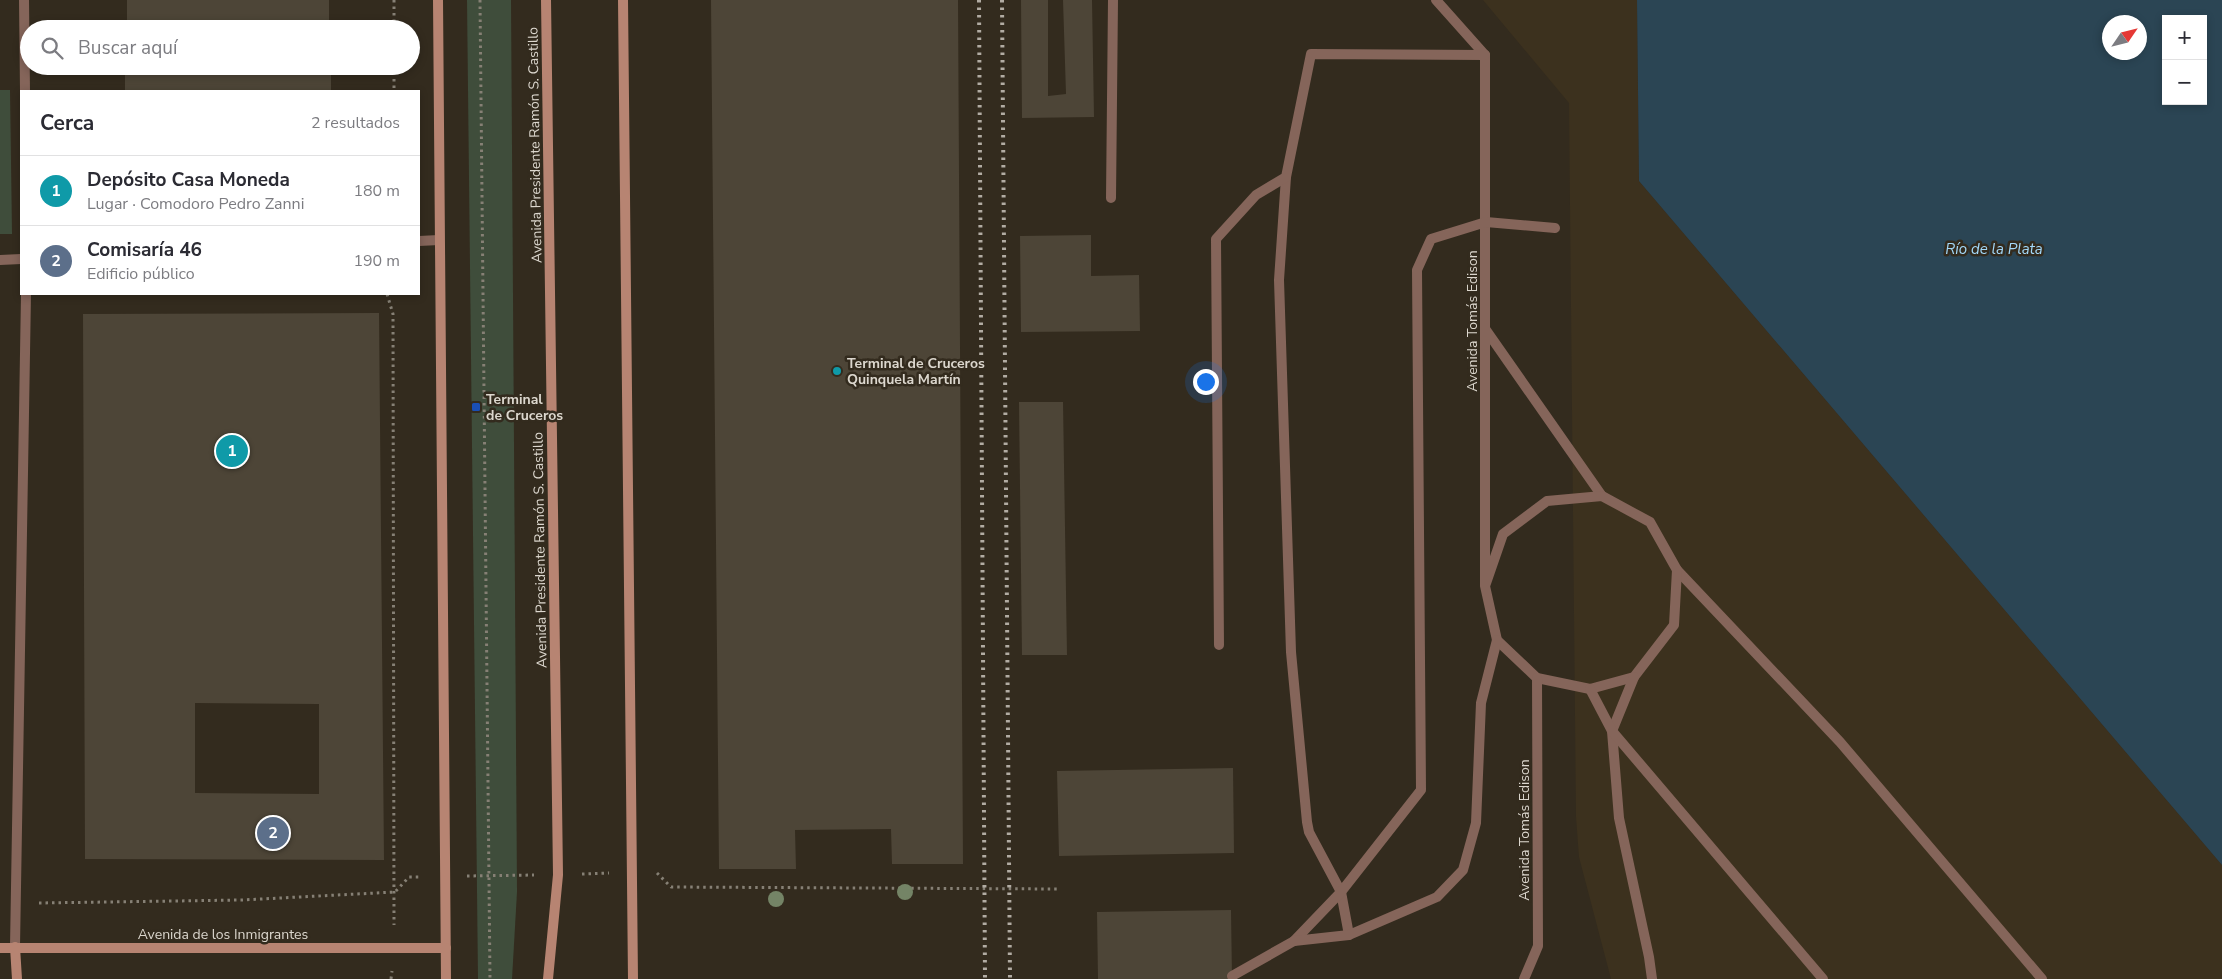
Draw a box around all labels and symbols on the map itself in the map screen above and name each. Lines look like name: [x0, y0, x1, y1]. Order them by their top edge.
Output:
north arrow: [2102, 15, 2147, 60]
street label: Avenida Presidente Ramón S. Castillo: [523, 27, 547, 263]
water label: Río de la Plata: [1945, 239, 2043, 259]
street label: Avenida Tomás Edison: [1463, 250, 1482, 392]
place label: Terminal de Cruceros Quinquela Martín: [847, 354, 985, 389]
marker: Terminal de Cruceros Quinquela Martín: [831, 365, 843, 377]
your location: [1193, 369, 1219, 395]
place label: Terminal de Cruceros: [486, 390, 563, 425]
marker: Terminal de Cruceros: [470, 401, 482, 413]
pin: 1: [216, 432, 248, 470]
street label: Avenida Presidente Ramón S. Castillo: [528, 432, 552, 668]
street label: Avenida Tomás Edison: [1515, 759, 1534, 901]
pin: 2: [257, 814, 289, 852]
street label: Avenida de los Inmigrantes: [138, 925, 308, 944]

